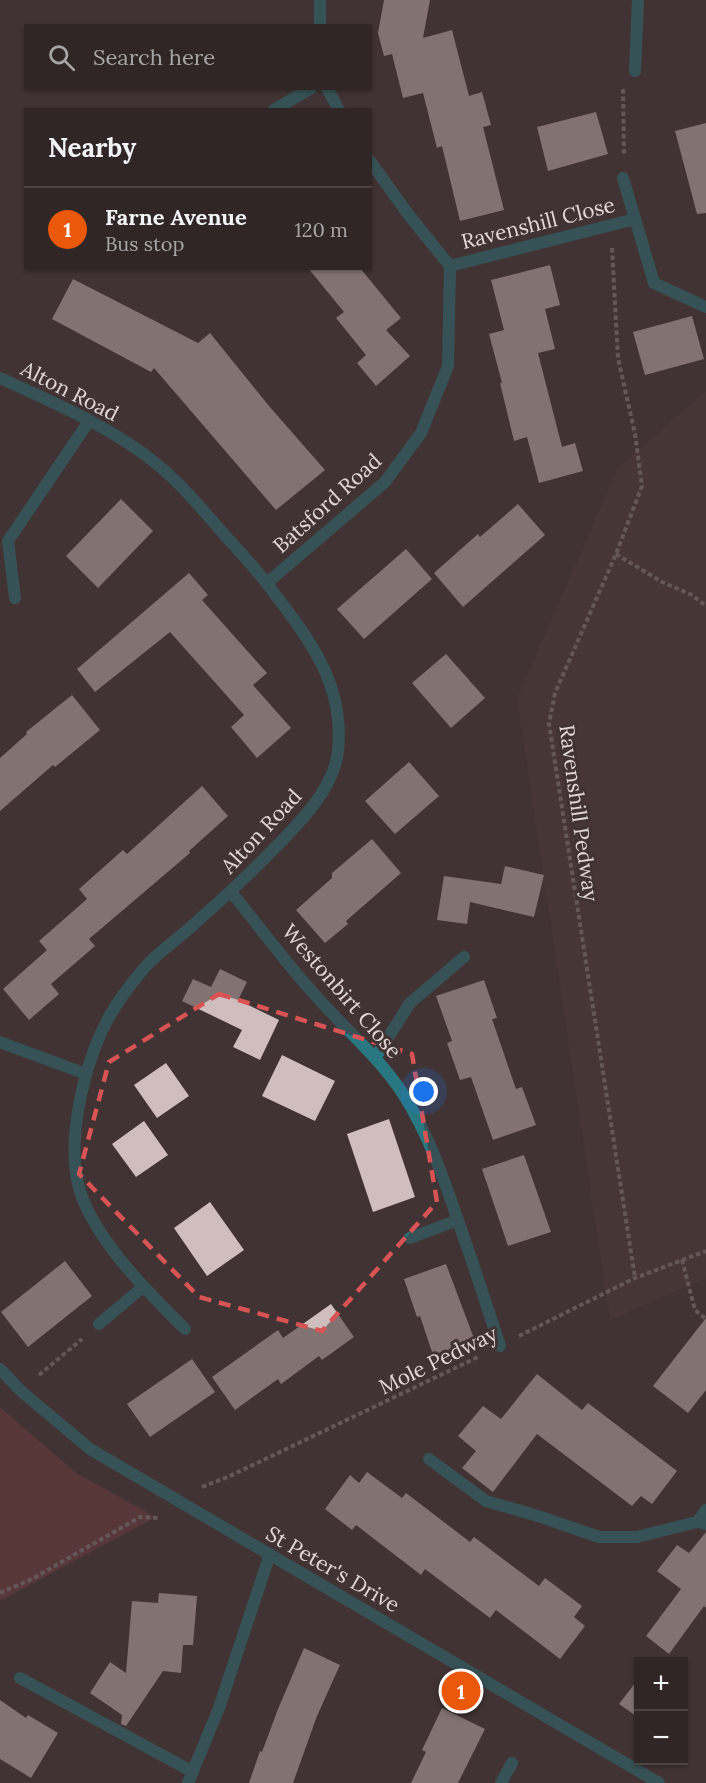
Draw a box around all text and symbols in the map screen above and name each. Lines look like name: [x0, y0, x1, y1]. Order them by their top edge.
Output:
search box: [24, 24, 372, 90]
icon: search: [45, 41, 78, 74]
text: Search here: [93, 43, 215, 71]
text: Nearby: [48, 131, 136, 164]
street label: Ravenshill Close: [458, 191, 618, 255]
text: Farne Avenue: [105, 203, 247, 231]
text: 1: [63, 217, 72, 242]
text: 120 m: [294, 217, 348, 242]
text: Bus stop: [105, 231, 184, 256]
street label: Alton Road: [16, 354, 123, 427]
street label: Batsford Road: [267, 447, 387, 559]
street label: Ravenshill Pedway: [553, 723, 605, 903]
street label: Alton Road: [214, 783, 307, 880]
street label: Westonbirt Close: [276, 918, 408, 1064]
your location: [409, 1077, 438, 1106]
street label: Mole Pedway: [374, 1320, 502, 1400]
street label: St Peter's Drive: [261, 1520, 405, 1618]
map controls: [634, 1657, 688, 1765]
button: +: [634, 1657, 688, 1711]
pin: 1: [442, 1668, 480, 1714]
button: −: [634, 1711, 688, 1765]

